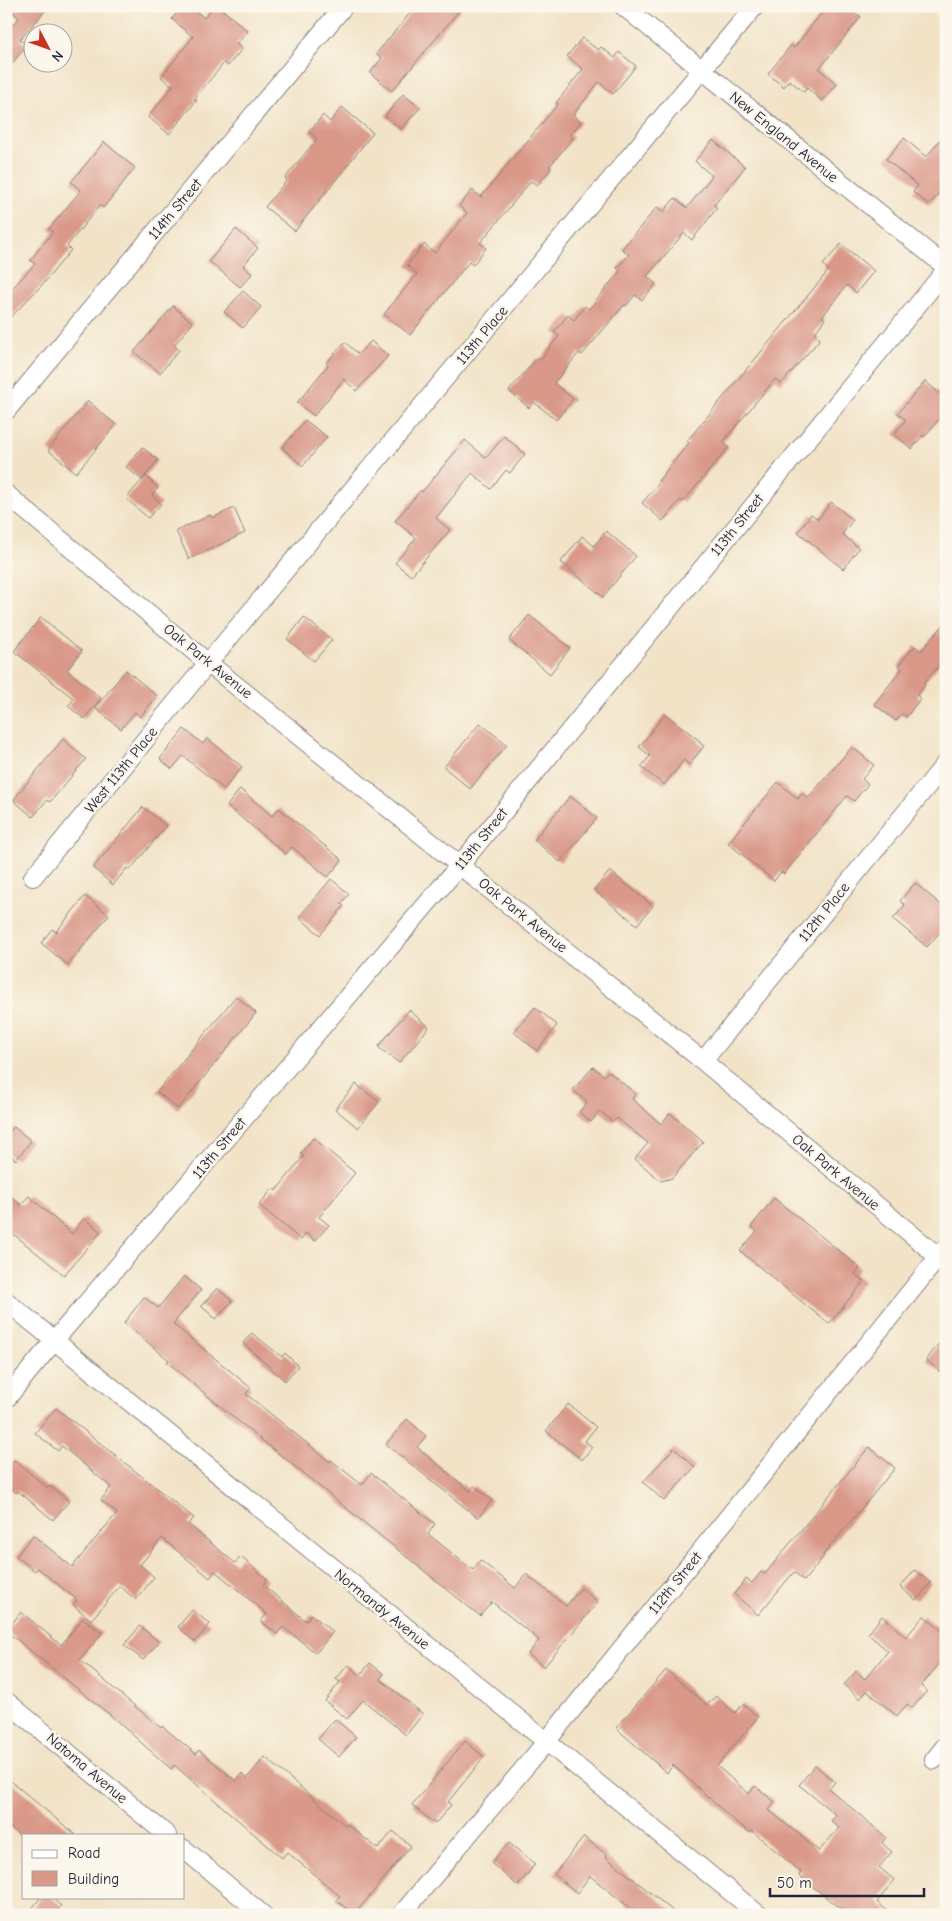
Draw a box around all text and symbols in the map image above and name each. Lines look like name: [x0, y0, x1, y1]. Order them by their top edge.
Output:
north arrow: [22, 22, 72, 72]
text: N: [48, 47, 67, 65]
street label: New England Avenue: [726, 88, 842, 187]
street label: 114th Street: [144, 174, 206, 243]
street label: 113th Place: [452, 302, 512, 368]
street label: 113th Street: [707, 490, 768, 560]
street label: Oak Park Avenue: [160, 620, 256, 703]
street label: West 113th Place: [81, 723, 162, 817]
street label: 113th Street: [451, 804, 512, 874]
street label: Oak Park Avenue: [475, 874, 571, 957]
street label: 112th Place: [795, 878, 854, 945]
street label: 113th Street: [188, 1113, 250, 1182]
street label: Oak Park Avenue: [788, 1130, 884, 1214]
street label: 112th Street: [645, 1548, 706, 1618]
street label: Normandy Avenue: [331, 1565, 434, 1653]
street label: Natoma Avenue: [43, 1729, 132, 1807]
legend: [22, 1834, 185, 1898]
text: Road: [68, 1844, 100, 1862]
scale bar: [770, 1866, 923, 1898]
text: Building: [68, 1870, 119, 1888]
text: 50 m: [777, 1874, 812, 1892]

